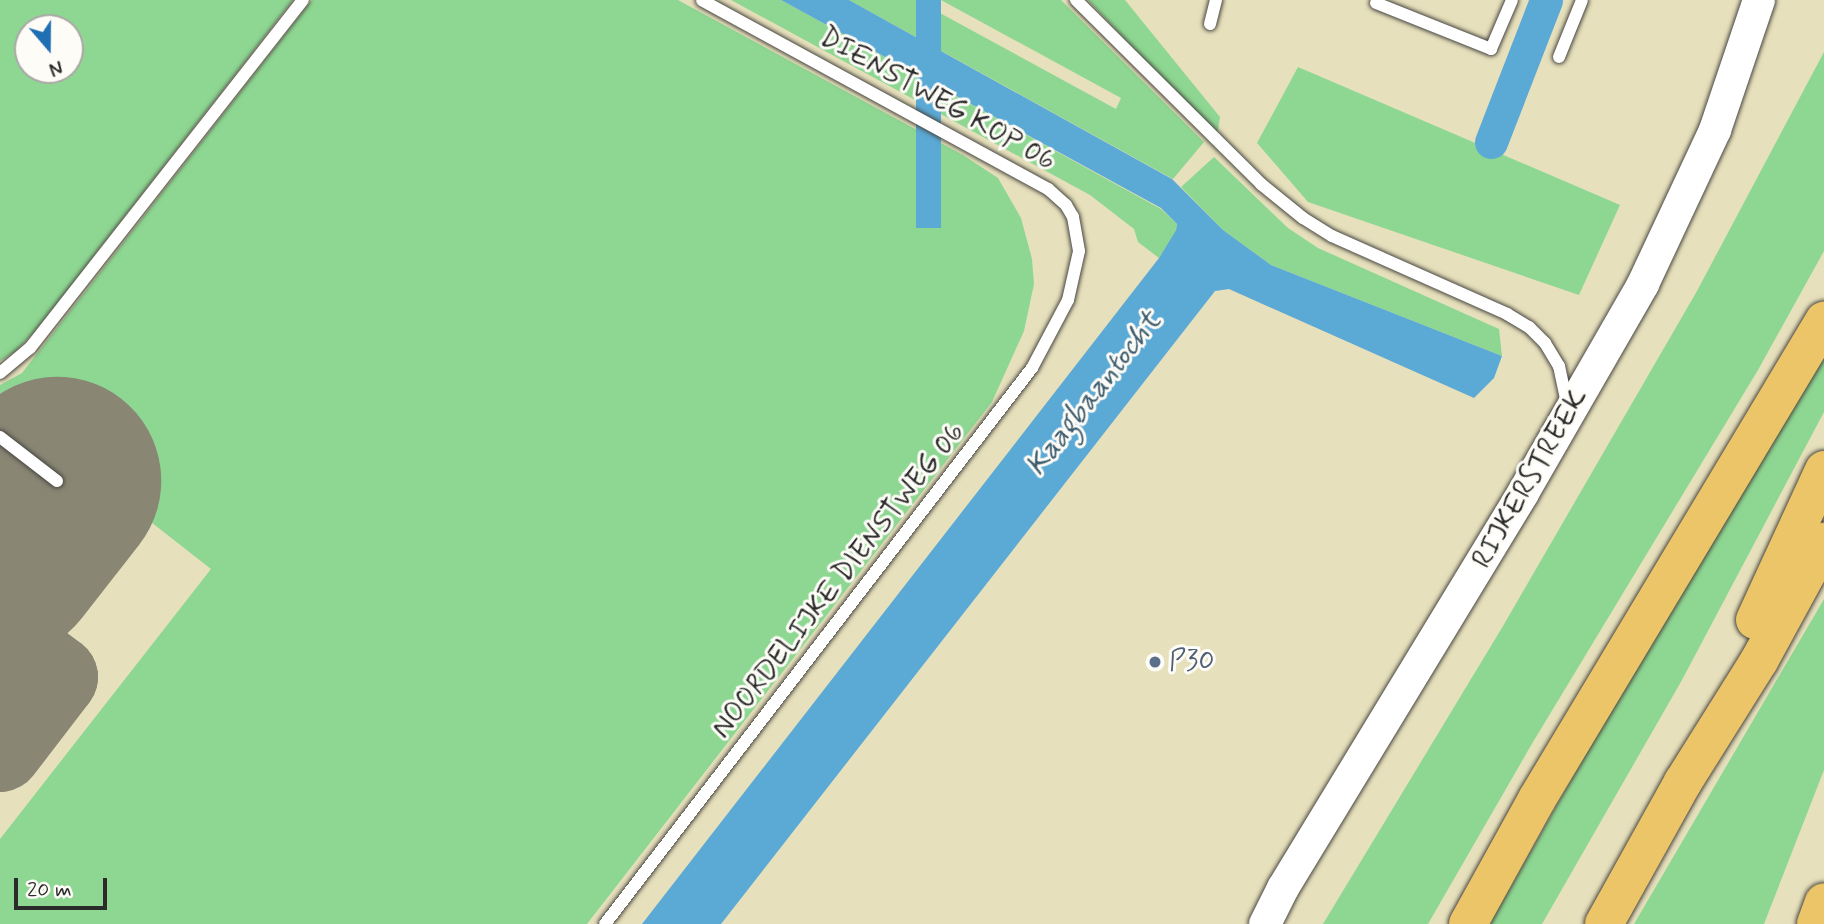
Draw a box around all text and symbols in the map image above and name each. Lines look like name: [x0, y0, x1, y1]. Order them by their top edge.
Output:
north arrow: [14, 14, 84, 84]
street label: DIENSTWEG KOP 06: [813, 21, 1061, 179]
text: N: [45, 53, 66, 81]
water label: Kaagbaantocht: [1019, 305, 1169, 483]
street label: RIJKERSTREEK: [1466, 383, 1596, 575]
street label: NOORDELIJKE DIENSTWEG 06: [702, 413, 976, 749]
place label: P30: [1169, 645, 1214, 679]
marker: P30: [1147, 654, 1163, 670]
scale bar: [18, 864, 110, 908]
text: 20 m: [27, 876, 72, 904]

